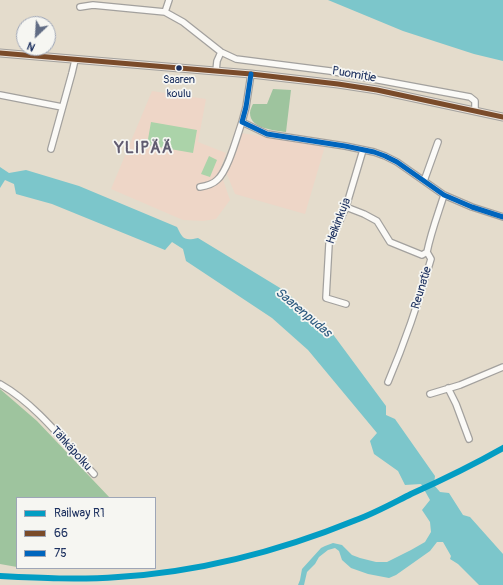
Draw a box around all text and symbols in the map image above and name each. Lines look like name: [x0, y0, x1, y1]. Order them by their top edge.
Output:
north arrow: [16, 16, 56, 56]
text: N: [25, 39, 37, 54]
marker: Saaren koulu: [174, 63, 184, 73]
street label: Puomitie: [331, 64, 377, 86]
place label: Saaren koulu: [163, 73, 195, 99]
district label: YLIPÄÄ: [114, 139, 174, 159]
street label: Heikinkuja: [324, 196, 354, 246]
street label: Reunatie: [409, 265, 435, 311]
water label: Saarenpudas: [272, 285, 334, 341]
street label: Tähkäpolku: [47, 424, 95, 474]
legend: [16, 497, 156, 569]
text: Railway R1: [54, 506, 105, 521]
text: 66: [54, 526, 68, 541]
text: 75: [54, 546, 67, 561]

